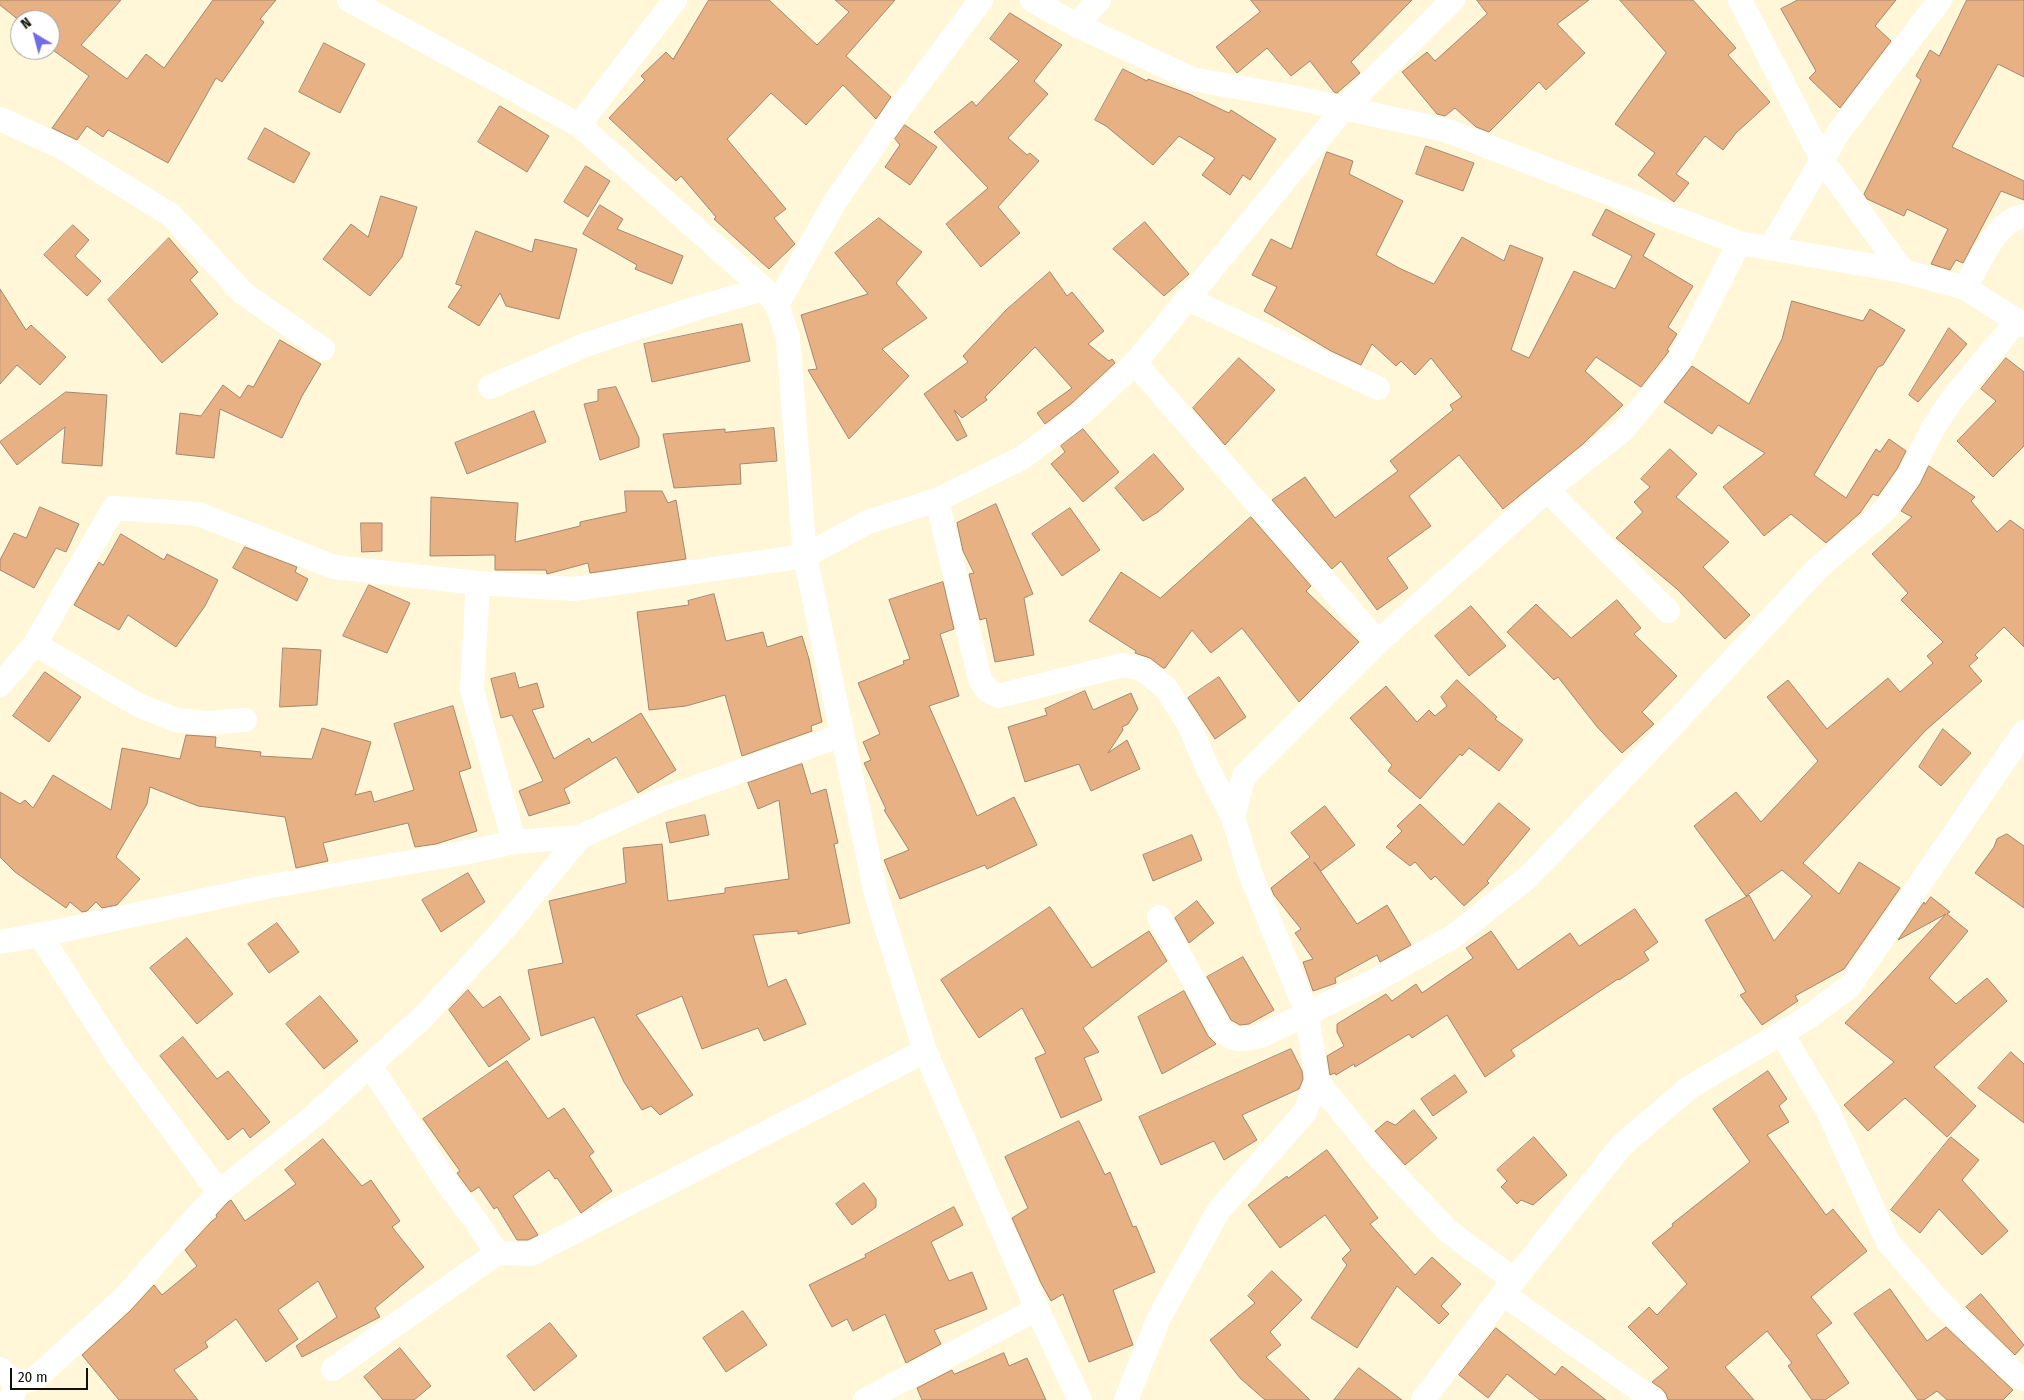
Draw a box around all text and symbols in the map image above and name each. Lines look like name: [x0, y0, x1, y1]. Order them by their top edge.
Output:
north arrow: [10, 10, 60, 60]
text: N: [18, 14, 35, 33]
scale bar: [12, 1358, 90, 1390]
text: 20 m: [18, 1368, 48, 1386]

